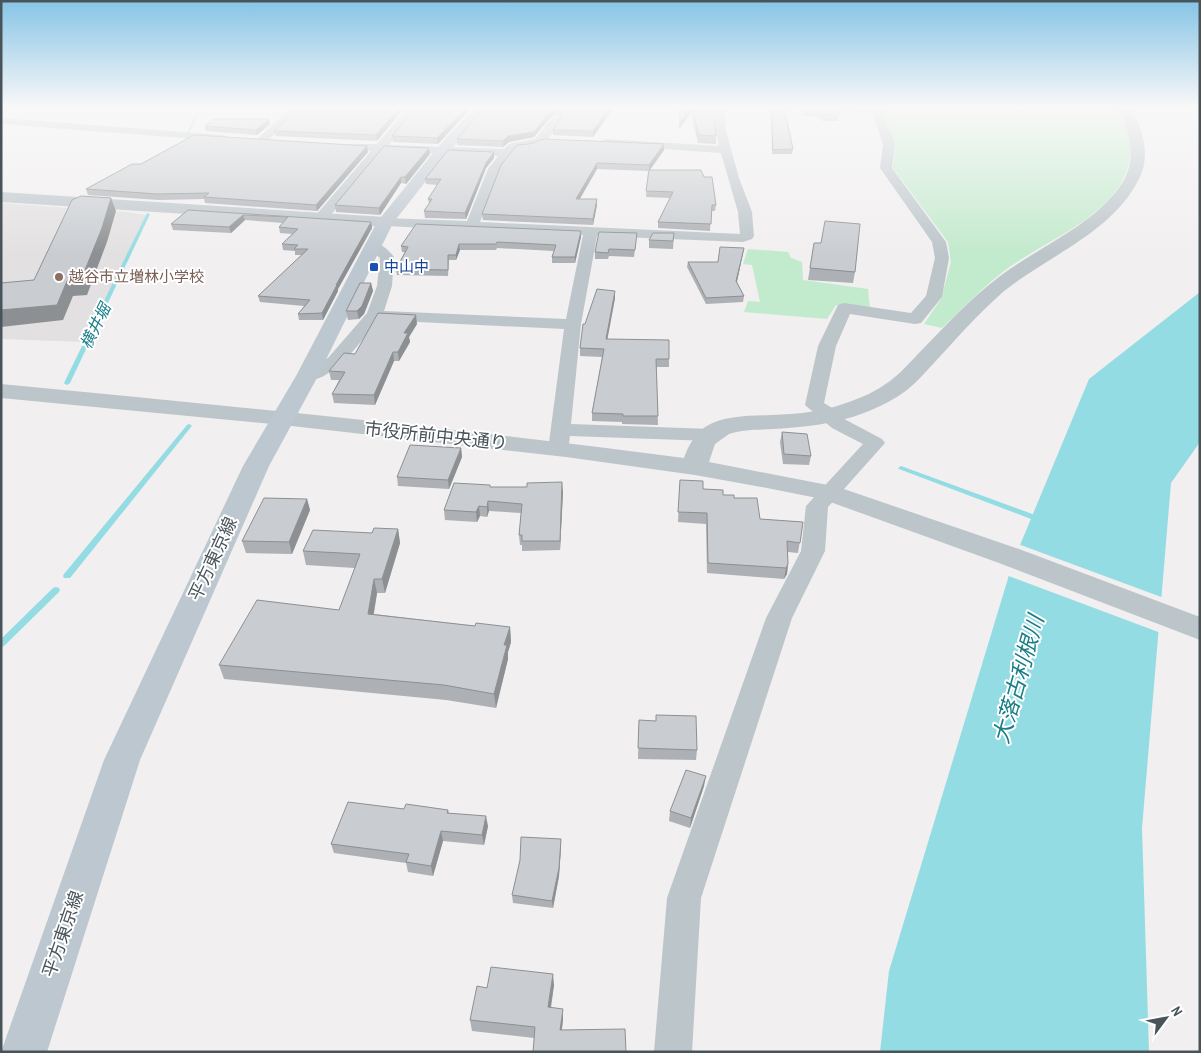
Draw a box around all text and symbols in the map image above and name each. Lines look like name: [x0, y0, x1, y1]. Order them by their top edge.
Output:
place label: 中山中: [384, 256, 429, 277]
marker: 中山中: [368, 261, 380, 273]
place label: 越谷市立増林小学校: [68, 266, 204, 287]
marker: 越谷市立増林小学校: [53, 271, 65, 283]
water label: 横井堀: [75, 297, 117, 352]
street label: 市役所前中央通り: [363, 416, 509, 455]
street label: 平方東京線: [182, 513, 243, 605]
water label: 大落古利根川: [985, 610, 1051, 747]
street label: 平方東京線: [36, 887, 89, 980]
north arrow: [1141, 993, 1191, 1043]
text: N: [1167, 1003, 1187, 1019]

